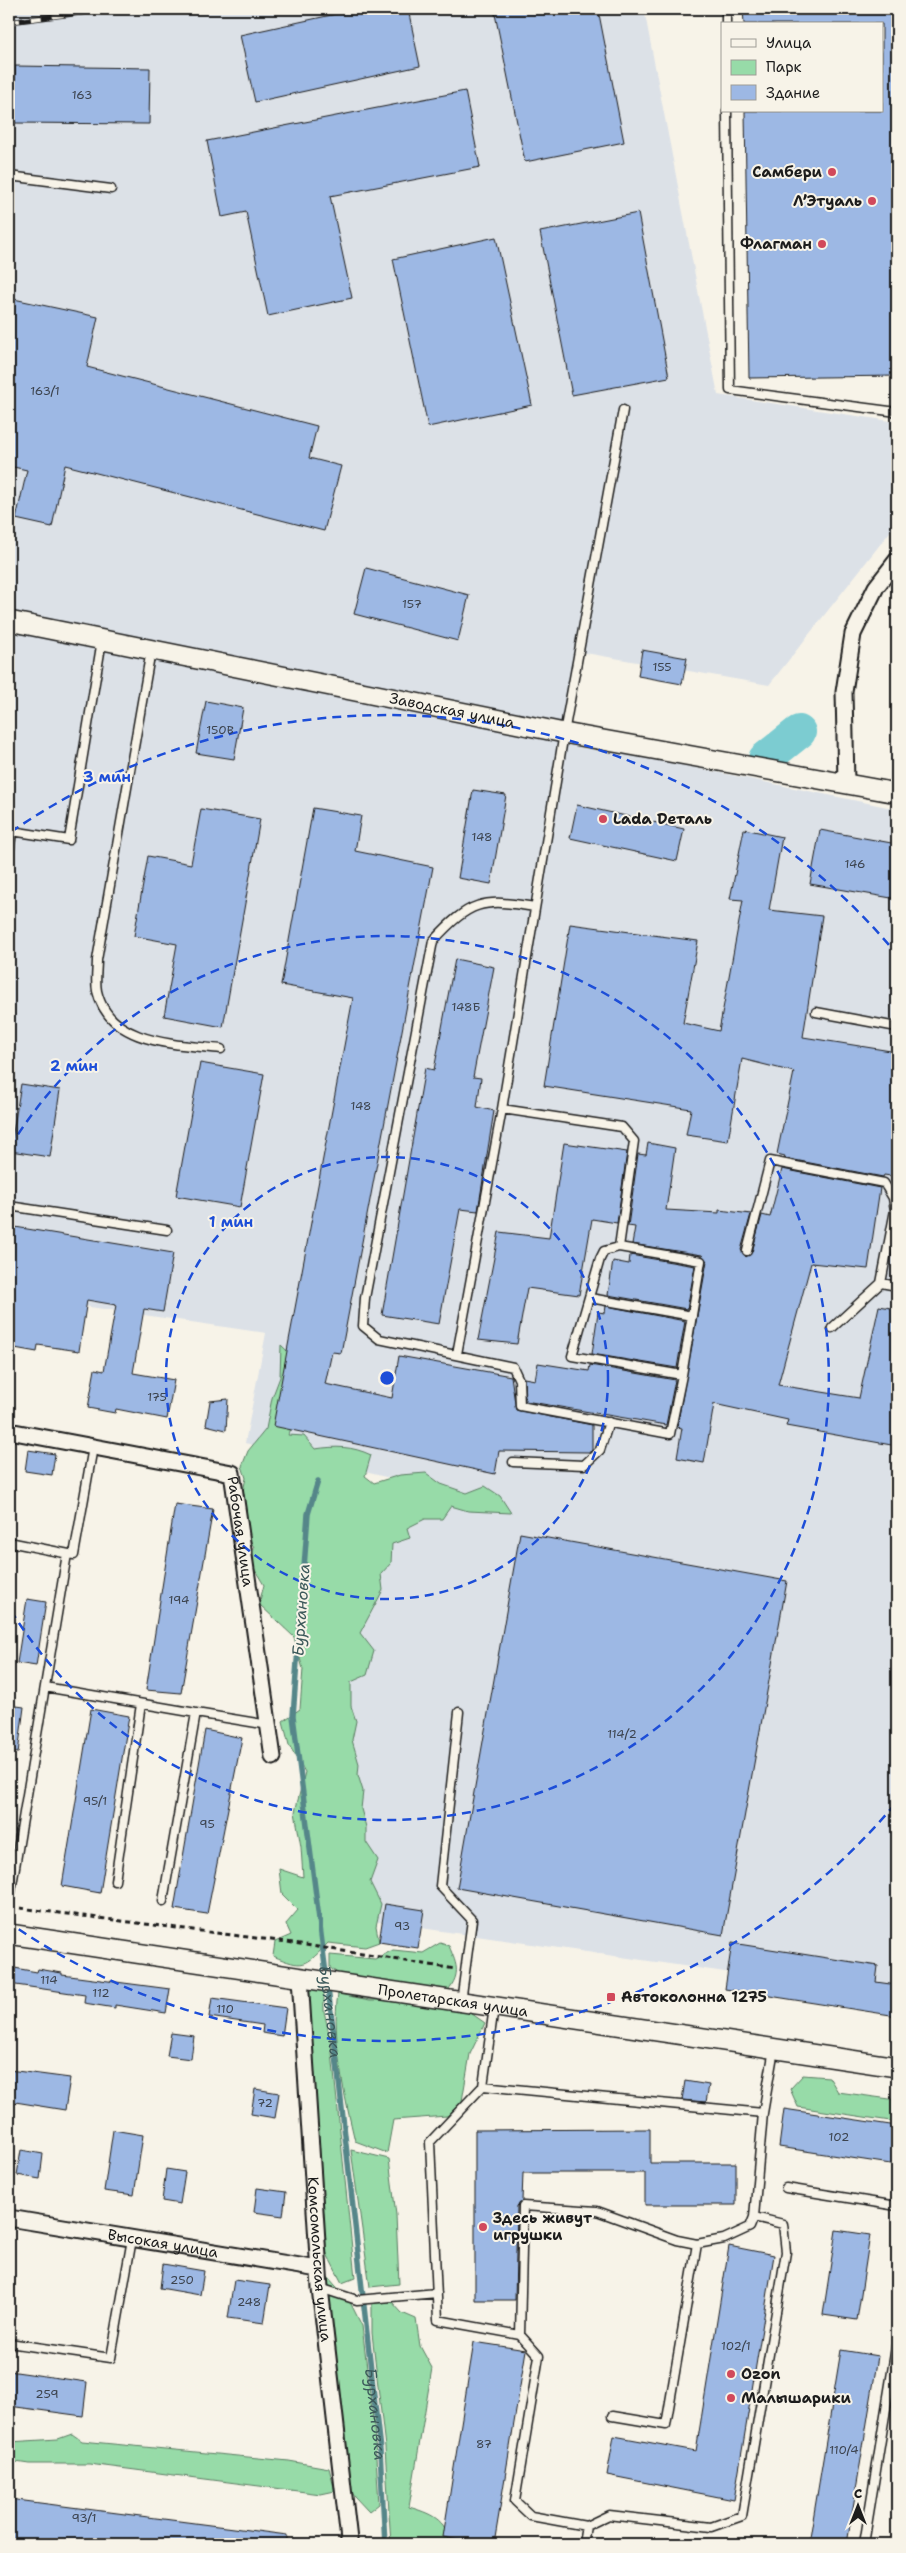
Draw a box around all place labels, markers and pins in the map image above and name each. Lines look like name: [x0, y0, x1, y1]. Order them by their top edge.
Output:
place label: Самбери: [752, 162, 823, 182]
marker: Самбери: [826, 166, 838, 178]
place label: Л’Этуаль: [793, 191, 862, 211]
marker: Л’Этуаль: [866, 195, 878, 207]
place label: Флагман: [740, 234, 812, 254]
marker: Флагман: [816, 238, 828, 250]
place label: Lada Dеталь: [613, 809, 712, 829]
marker: Lada Dеталь: [597, 813, 609, 825]
centre of rings: [378, 1369, 396, 1387]
place label: Автоколонна 1275: [621, 1987, 767, 2007]
marker: Автоколонна 1275: [605, 1991, 617, 2003]
place label: Здесь живут игрушки: [493, 2208, 592, 2245]
marker: Здесь живут игрушки: [477, 2221, 489, 2233]
place label: Ozon: [741, 2364, 781, 2384]
marker: Ozon: [725, 2368, 737, 2380]
place label: Малышарики: [741, 2388, 851, 2408]
marker: Малышарики: [725, 2392, 737, 2404]

